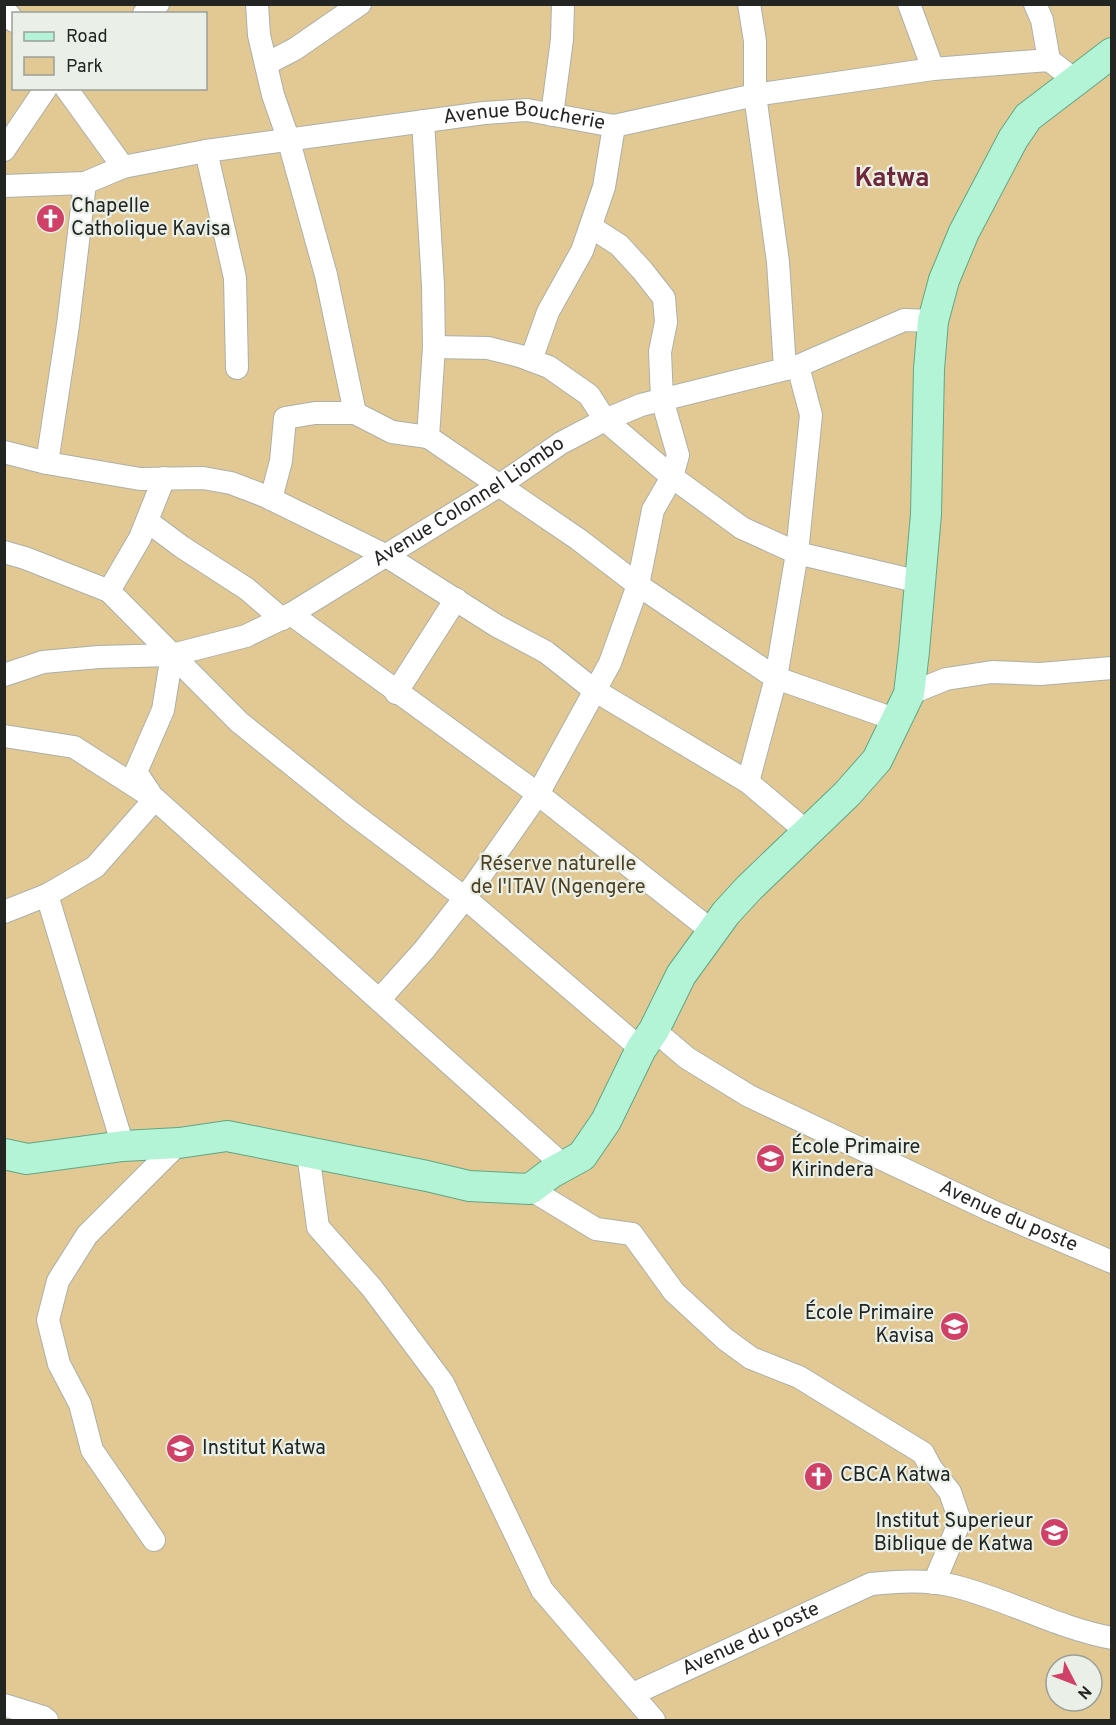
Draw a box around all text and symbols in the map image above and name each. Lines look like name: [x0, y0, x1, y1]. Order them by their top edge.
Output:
legend: [12, 12, 207, 90]
text: Road: [66, 26, 108, 49]
text: Park: [66, 56, 103, 79]
street label: Avenue Boucherie: [442, 97, 607, 137]
district label: Katwa: [854, 163, 930, 196]
place label: Chapelle Catholique Kavisa: [71, 194, 231, 243]
church icon: Chapelle Catholique Kavisa: [34, 202, 66, 234]
street label: Avenue Colonnel Liombo: [368, 431, 570, 573]
park label: Réserve naturelle de l'ITAV (Ngengere: [471, 852, 645, 901]
place label: École Primaire Kirindera: [791, 1133, 920, 1184]
school or university icon: École Primaire Kirindera: [754, 1143, 786, 1175]
street label: Avenue du poste: [935, 1175, 1081, 1259]
place label: École Primaire Kavisa: [805, 1299, 934, 1350]
school or university icon: École Primaire Kavisa: [939, 1310, 971, 1342]
school or university icon: Institut Katwa: [165, 1433, 197, 1465]
place label: Institut Katwa: [202, 1436, 326, 1462]
church icon: CBCA Katwa: [803, 1460, 835, 1492]
place label: CBCA Katwa: [840, 1463, 951, 1489]
place label: Institut Superieur Biblique de Katwa: [874, 1509, 1033, 1558]
school or university icon: Institut Superieur Biblique de Katwa: [1038, 1517, 1070, 1549]
street label: Avenue du poste: [678, 1596, 824, 1682]
north arrow: [1044, 1653, 1104, 1713]
text: N: [1072, 1681, 1095, 1703]

